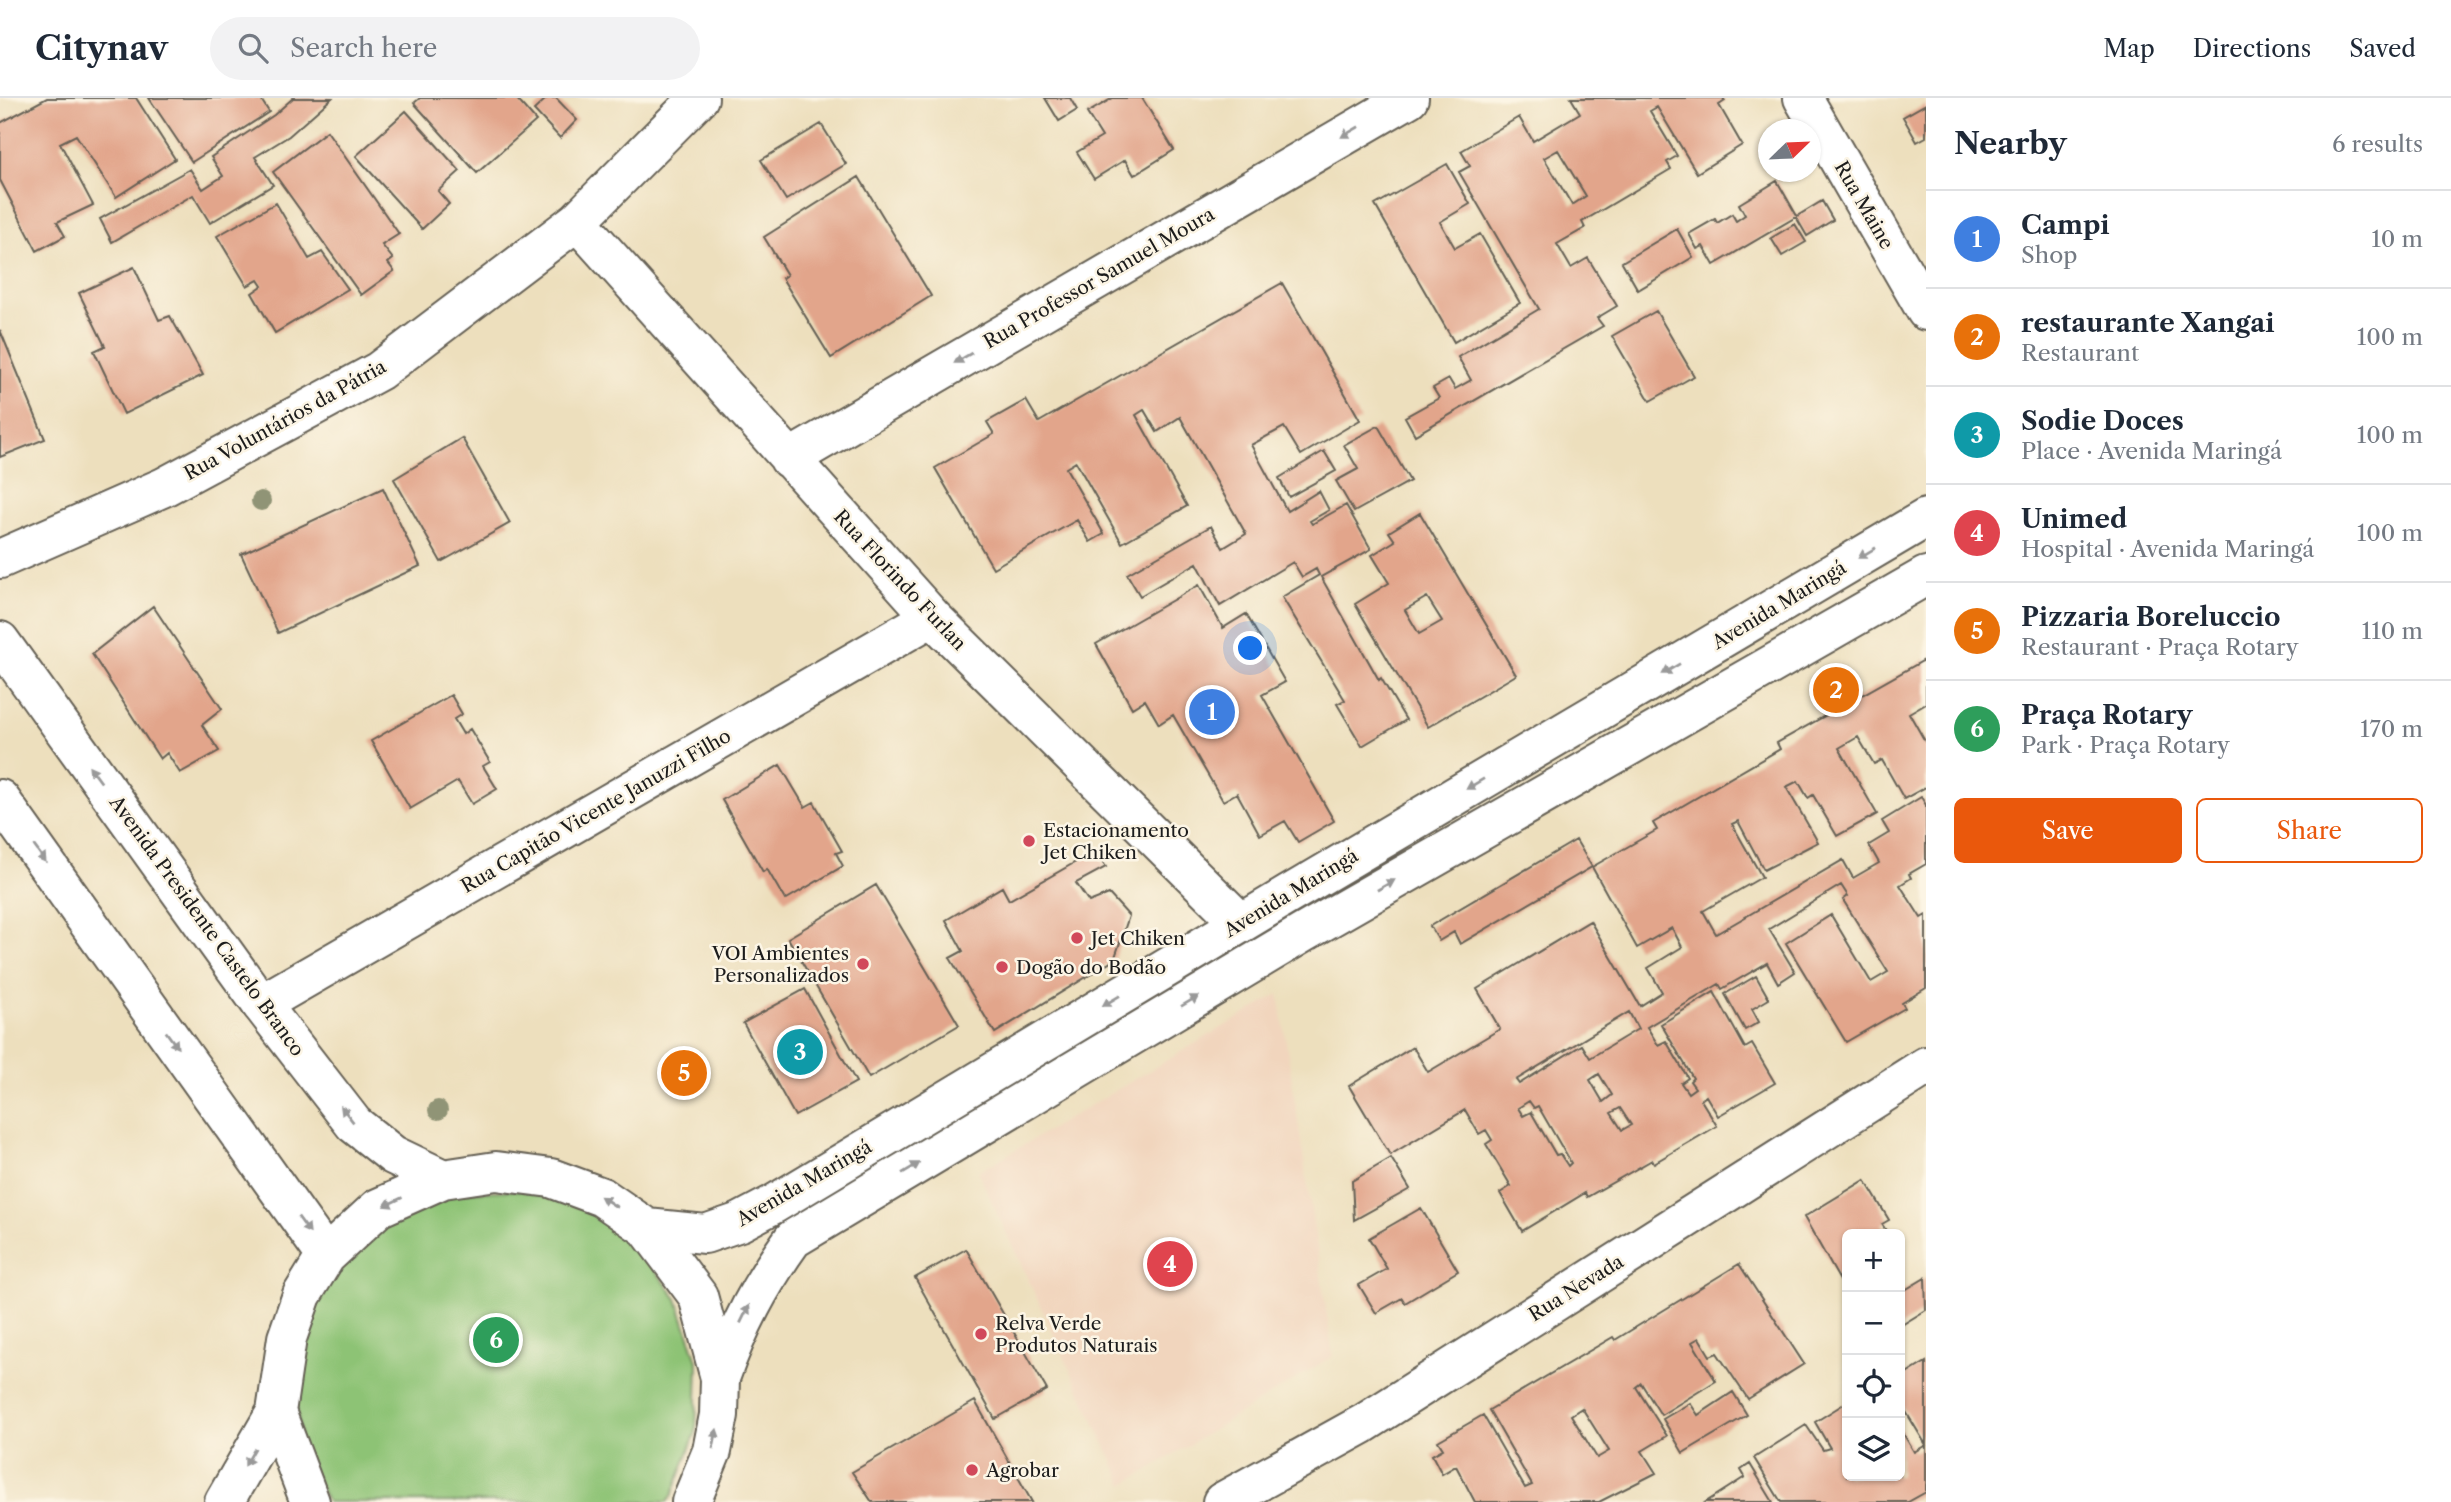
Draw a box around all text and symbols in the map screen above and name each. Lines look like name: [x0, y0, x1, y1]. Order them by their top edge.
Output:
search box: [210, 17, 700, 80]
text: Citynav: [35, 28, 168, 69]
icon: search: [234, 29, 272, 67]
text: Search here: [290, 32, 437, 64]
text: Map: [2103, 34, 2155, 63]
text: Directions: [2193, 34, 2311, 63]
text: Saved: [2349, 34, 2416, 63]
north arrow: [1758, 119, 1821, 182]
text: Nearby: [1954, 125, 2067, 162]
one-way arrow: [1340, 126, 1359, 139]
text: 6 results: [2332, 130, 2423, 158]
street label: Rua Maine: [1830, 157, 1898, 253]
street label: Rua Professor Samuel Moura: [980, 202, 1218, 354]
text: Campi: [2021, 209, 2110, 241]
text: 1: [1972, 225, 1982, 253]
text: 10 m: [2371, 225, 2423, 253]
text: Shop: [2021, 241, 2077, 269]
text: restaurante Xangai: [2021, 307, 2275, 339]
text: 2: [1970, 323, 1984, 351]
text: 100 m: [2357, 323, 2423, 351]
text: Restaurant: [2021, 339, 2139, 367]
one-way arrow: [953, 352, 972, 364]
street label: Rua Voluntários da Pátria: [180, 355, 390, 485]
text: Sodie Doces: [2021, 405, 2184, 437]
text: 3: [1971, 421, 1984, 449]
text: 100 m: [2357, 421, 2423, 449]
text: Place · Avenida Maringá: [2021, 437, 2282, 465]
text: Unimed: [2021, 503, 2127, 535]
street label: Rua Florindo Furlan: [829, 505, 971, 655]
text: 4: [1970, 519, 1984, 547]
text: 100 m: [2357, 519, 2423, 547]
text: Hospital · Avenida Maringá: [2021, 535, 2315, 563]
one-way arrow: [1858, 547, 1877, 559]
street label: Avenida Maringá: [1707, 556, 1850, 655]
text: Pizzaria Boreluccio: [2021, 601, 2280, 633]
text: 5: [1971, 617, 1983, 645]
text: 110 m: [2362, 617, 2423, 645]
your location: [1233, 631, 1267, 665]
text: Restaurant · Praça Rotary: [2021, 633, 2299, 661]
one-way arrow: [1662, 662, 1681, 675]
pin: 2: [1813, 664, 1859, 716]
pin: 1: [1189, 686, 1235, 738]
text: Praça Rotary: [2021, 699, 2192, 731]
text: 6: [1970, 715, 1984, 743]
text: 170 m: [2360, 715, 2423, 743]
street label: Rua Capitão Vicente Januzzi Filho: [457, 724, 735, 898]
text: Park · Praça Rotary: [2021, 731, 2230, 759]
one-way arrow: [88, 765, 102, 783]
one-way arrow: [1466, 778, 1485, 790]
street label: Avenida Presidente Castelo Branco: [104, 791, 309, 1061]
button: Save: [1954, 798, 2182, 863]
button: Share: [2196, 798, 2423, 863]
place label: Estacionamento Jet Chiken: [1040, 819, 1189, 864]
marker: Estacionamento Jet Chiken: [1021, 833, 1037, 849]
street label: Avenida Maringá: [1219, 844, 1362, 943]
one-way arrow: [33, 845, 47, 863]
one-way arrow: [1376, 879, 1396, 891]
place label: Jet Chiken: [1088, 927, 1185, 950]
marker: Jet Chiken: [1069, 930, 1085, 946]
place label: VOI Ambientes Personalizados: [711, 942, 849, 987]
marker: VOI Ambientes Personalizados: [855, 956, 871, 972]
place label: Dogão do Bodão: [1016, 956, 1166, 979]
marker: Dogão do Bodão: [994, 959, 1010, 975]
one-way arrow: [1181, 994, 1200, 1007]
one-way arrow: [1102, 995, 1121, 1007]
pin: 3: [777, 1026, 823, 1078]
one-way arrow: [165, 1031, 179, 1049]
pin: 5: [661, 1047, 707, 1099]
one-way arrow: [339, 1106, 354, 1124]
street label: Avenida Maringá: [732, 1135, 876, 1231]
one-way arrow: [901, 1162, 920, 1174]
one-way arrow: [383, 1196, 403, 1208]
one-way arrow: [599, 1196, 619, 1209]
one-way arrow: [297, 1216, 311, 1234]
map controls: [1842, 1229, 1905, 1481]
button: +: [1842, 1229, 1905, 1292]
pin: 4: [1147, 1238, 1193, 1290]
street label: Rua Nevada: [1524, 1250, 1628, 1326]
button: −: [1842, 1292, 1905, 1355]
one-way arrow: [739, 1304, 750, 1324]
place label: Relva Verde Produtos Naturais: [995, 1312, 1158, 1357]
pin: 6: [473, 1314, 519, 1366]
marker: Relva Verde Produtos Naturais: [973, 1326, 989, 1342]
button: locate: [1842, 1355, 1905, 1418]
button: layers: [1842, 1418, 1905, 1481]
one-way arrow: [710, 1427, 721, 1449]
one-way arrow: [244, 1447, 256, 1467]
place label: Agrobar: [985, 1459, 1059, 1482]
marker: Agrobar: [964, 1462, 980, 1478]

